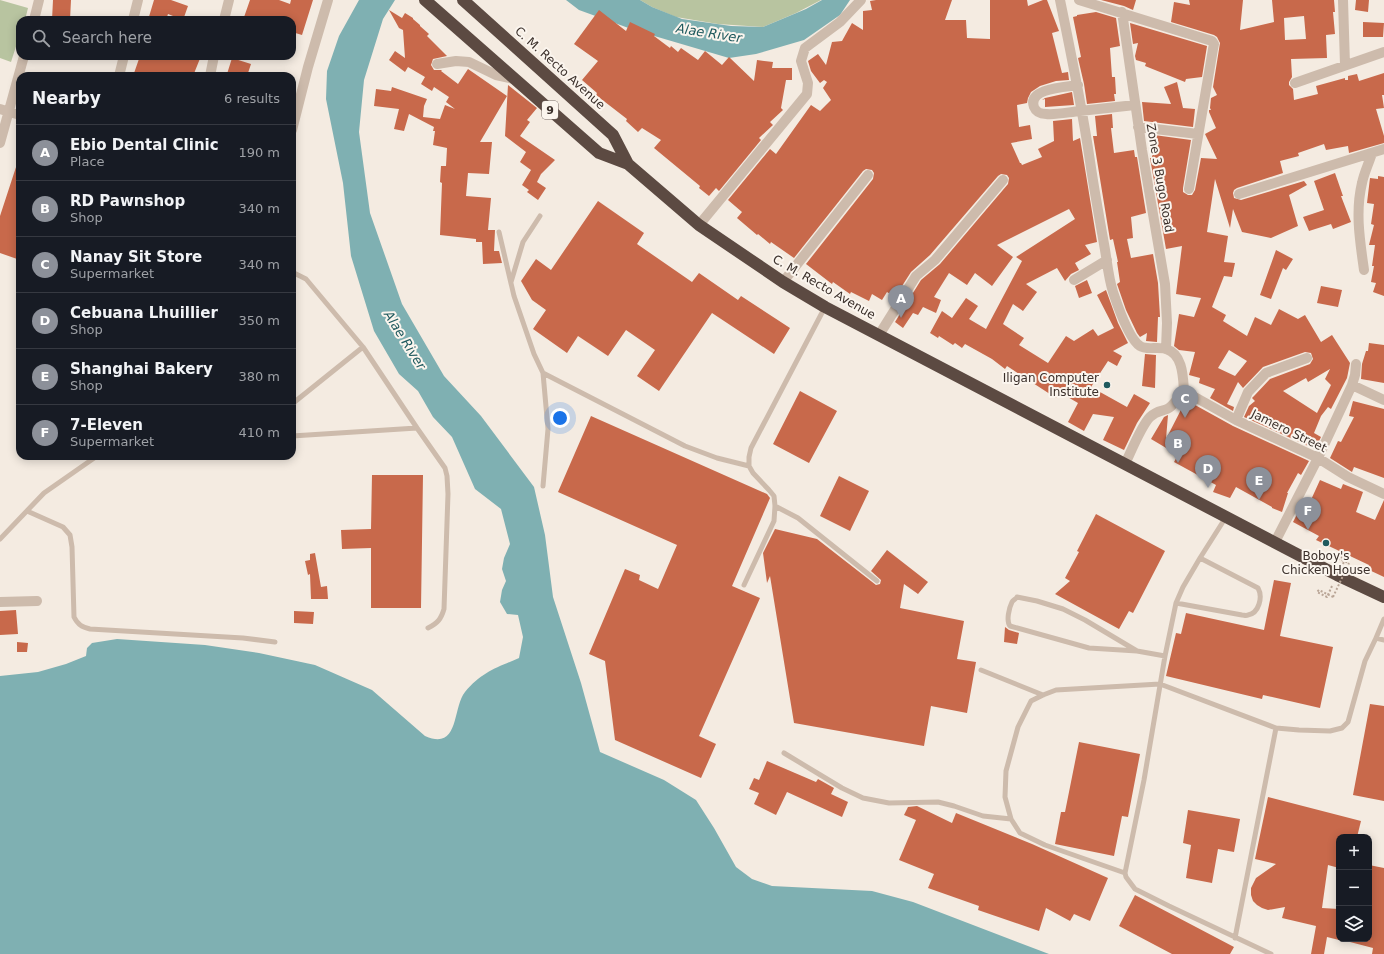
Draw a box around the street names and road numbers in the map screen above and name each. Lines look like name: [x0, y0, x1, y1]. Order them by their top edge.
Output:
street label: C. M. Recto Avenue: [512, 24, 608, 112]
road number: 9: [542, 101, 558, 119]
street label: Zone 3 Bugo Road: [1144, 122, 1176, 234]
street label: C. M. Recto Avenue: [770, 252, 878, 322]
street label: Jamero Street: [1248, 406, 1329, 455]

